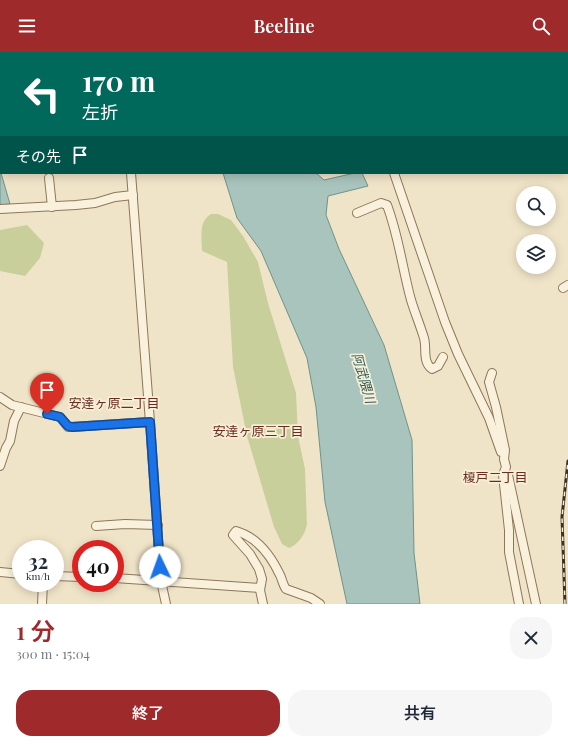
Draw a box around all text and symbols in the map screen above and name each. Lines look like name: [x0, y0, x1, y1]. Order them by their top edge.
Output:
text: Beeline: [253, 14, 315, 38]
icon: menu: [16, 15, 38, 37]
icon: search: [530, 15, 552, 37]
text: 170 m: [82, 62, 155, 99]
icon: left: [16, 68, 68, 120]
text: 左折: [82, 100, 118, 124]
icon: arrive: [69, 144, 91, 166]
text: その先: [16, 146, 61, 166]
map controls: [516, 186, 556, 274]
button: search: [516, 186, 556, 226]
button: layers: [516, 234, 556, 274]
water label: 阿武隈川: [349, 351, 380, 407]
pin: [30, 373, 64, 414]
icon: arrive: [36, 379, 58, 401]
district label: 安達ヶ原二丁目: [68, 394, 160, 411]
district label: 安達ヶ原三丁目: [212, 422, 304, 439]
district label: 榎戸二丁目: [462, 468, 528, 485]
speed limit sign: 40: [72, 540, 124, 592]
position arrow: [139, 546, 181, 588]
text: 32: [28, 547, 48, 574]
text: km/h: [26, 569, 50, 583]
text: 1 分: [16, 614, 55, 646]
button: close: [510, 617, 552, 659]
text: 300 m · 15:04: [16, 645, 90, 662]
button: 終了: [16, 690, 280, 736]
button: 共有: [288, 690, 552, 736]

